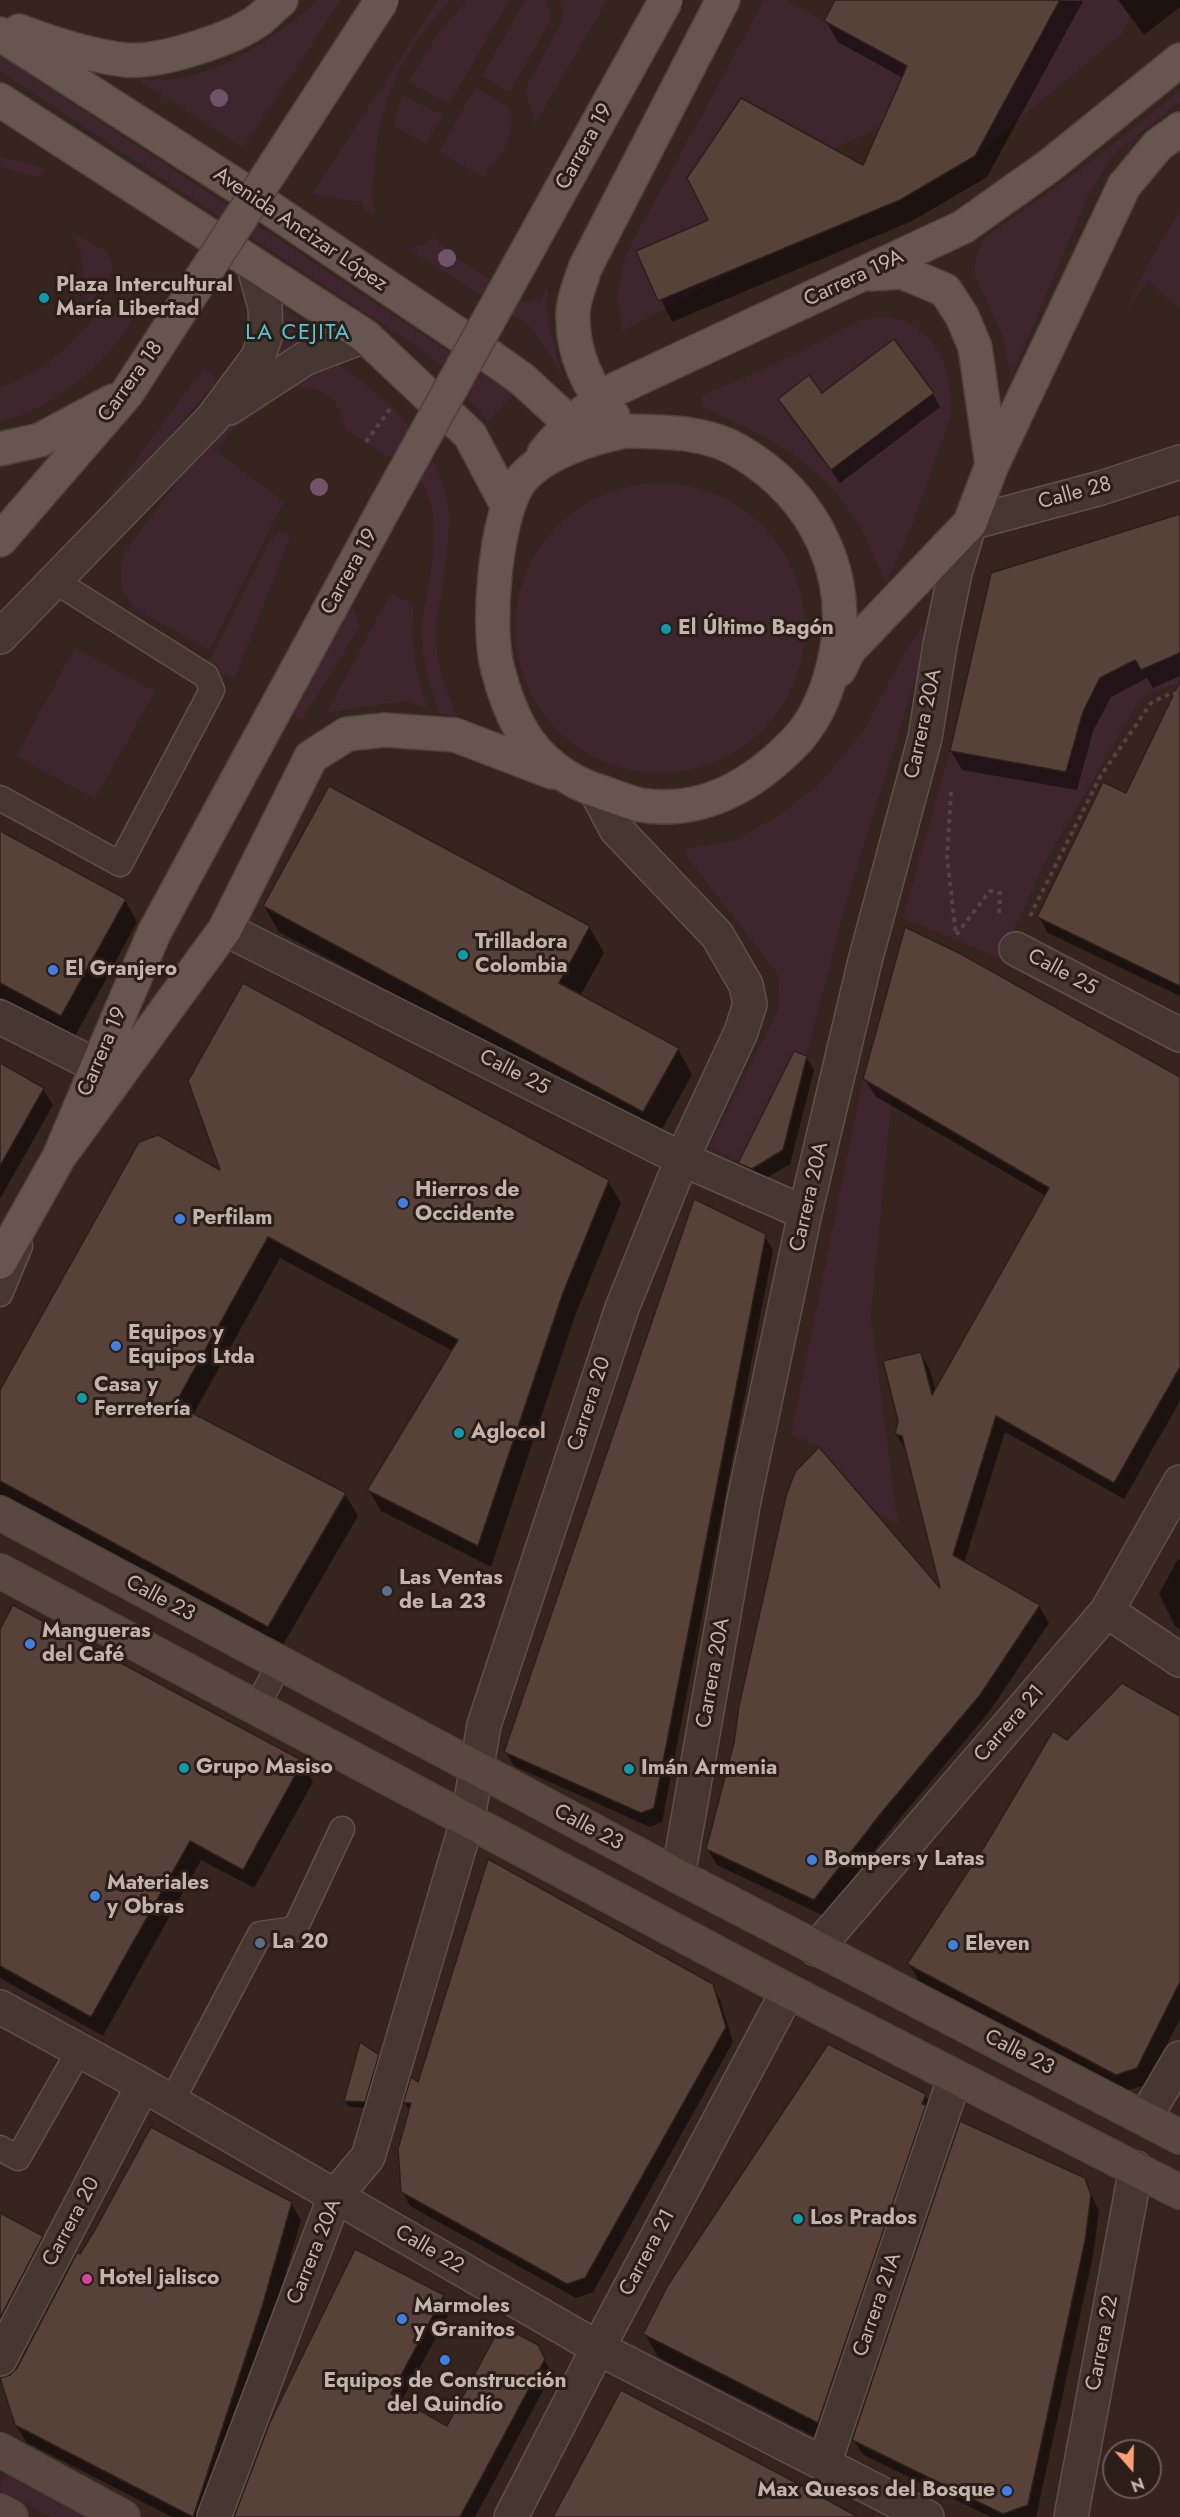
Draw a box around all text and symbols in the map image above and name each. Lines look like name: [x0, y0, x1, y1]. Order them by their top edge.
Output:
street label: Carrera 19: [551, 100, 619, 194]
street label: Avenida Ancizar López: [208, 162, 392, 298]
street label: Carrera 19A: [800, 245, 908, 313]
place label: Plaza Intercultural María Libertad: [56, 273, 233, 323]
marker: Plaza Intercultural María Libertad: [37, 291, 51, 305]
district label: LA CEJITA: [245, 321, 351, 347]
street label: Carrera 18: [93, 337, 169, 427]
street label: Calle 28: [1036, 472, 1114, 516]
street label: Carrera 19: [316, 525, 384, 619]
place label: El Último Bagón: [678, 616, 834, 642]
marker: El Último Bagón: [659, 622, 673, 636]
street label: Carrera 20A: [900, 667, 948, 781]
place label: Trilladora Colombia: [475, 930, 567, 980]
street label: Calle 25: [1023, 944, 1101, 1002]
marker: Trilladora Colombia: [456, 948, 470, 962]
place label: El Granjero: [65, 957, 177, 983]
marker: El Granjero: [46, 963, 60, 977]
street label: Carrera 19: [73, 1004, 133, 1100]
street label: Calle 25: [475, 1045, 553, 1101]
street label: Carrera 20A: [785, 1140, 835, 1254]
place label: Hierros de Occidente: [415, 1178, 520, 1228]
marker: Hierros de Occidente: [396, 1196, 410, 1210]
place label: Perfilam: [192, 1206, 272, 1232]
marker: Perfilam: [173, 1212, 187, 1226]
place label: Equipos y Equipos Ltda: [128, 1321, 255, 1371]
marker: Equipos y Equipos Ltda: [109, 1339, 123, 1353]
street label: Carrera 20: [563, 1354, 617, 1454]
place label: Casa y Ferretería: [94, 1373, 190, 1423]
marker: Casa y Ferretería: [75, 1391, 89, 1405]
place label: Aglocol: [471, 1420, 546, 1446]
marker: Aglocol: [452, 1426, 466, 1440]
place label: Las Ventas de La 23: [399, 1566, 503, 1616]
street label: Calle 23: [121, 1570, 199, 1628]
marker: Las Ventas de La 23: [380, 1584, 394, 1598]
street label: Carrera 20A: [692, 1616, 736, 1730]
place label: Mangueras del Café: [42, 1619, 151, 1669]
marker: Mangueras del Café: [23, 1637, 37, 1651]
street label: Carrera 21: [970, 1680, 1050, 1768]
place label: Grupo Masiso: [196, 1755, 333, 1781]
place label: Imán Armenia: [641, 1756, 777, 1782]
marker: Grupo Masiso: [177, 1761, 191, 1775]
marker: Imán Armenia: [622, 1762, 636, 1776]
street label: Calle 23: [549, 1799, 627, 1857]
place label: Bompers y Latas: [824, 1847, 984, 1873]
marker: Bompers y Latas: [805, 1853, 819, 1867]
place label: Materiales y Obras: [107, 1871, 209, 1921]
marker: Materiales y Obras: [88, 1889, 102, 1903]
place label: La 20: [272, 1930, 328, 1956]
place label: Eleven: [965, 1932, 1030, 1958]
marker: La 20: [253, 1936, 267, 1950]
marker: Eleven: [946, 1938, 960, 1952]
street label: Calle 23: [980, 2025, 1058, 2081]
street label: Carrera 20: [38, 2173, 106, 2271]
street label: Carrera 20A: [282, 2196, 348, 2308]
street label: Carrera 21: [615, 2205, 681, 2301]
place label: Los Prados: [810, 2206, 917, 2232]
marker: Los Prados: [791, 2212, 805, 2226]
street label: Calle 22: [390, 2220, 468, 2280]
street label: Carrera 21A: [848, 2250, 908, 2360]
place label: Hotel jalisco: [99, 2266, 219, 2292]
marker: Hotel jalisco: [80, 2272, 94, 2286]
street label: Carrera 22: [1081, 2293, 1125, 2393]
place label: Marmoles y Granitos: [414, 2294, 515, 2344]
marker: Marmoles y Granitos: [395, 2312, 409, 2326]
marker: Equipos de Construcción del Quindío: [438, 2353, 452, 2367]
place label: Equipos de Construcción del Quindío: [323, 2369, 567, 2419]
north arrow: [1102, 2439, 1162, 2499]
text: N: [1128, 2472, 1148, 2497]
place label: Max Quesos del Bosque: [757, 2478, 995, 2504]
marker: Max Quesos del Bosque: [1000, 2484, 1014, 2498]

